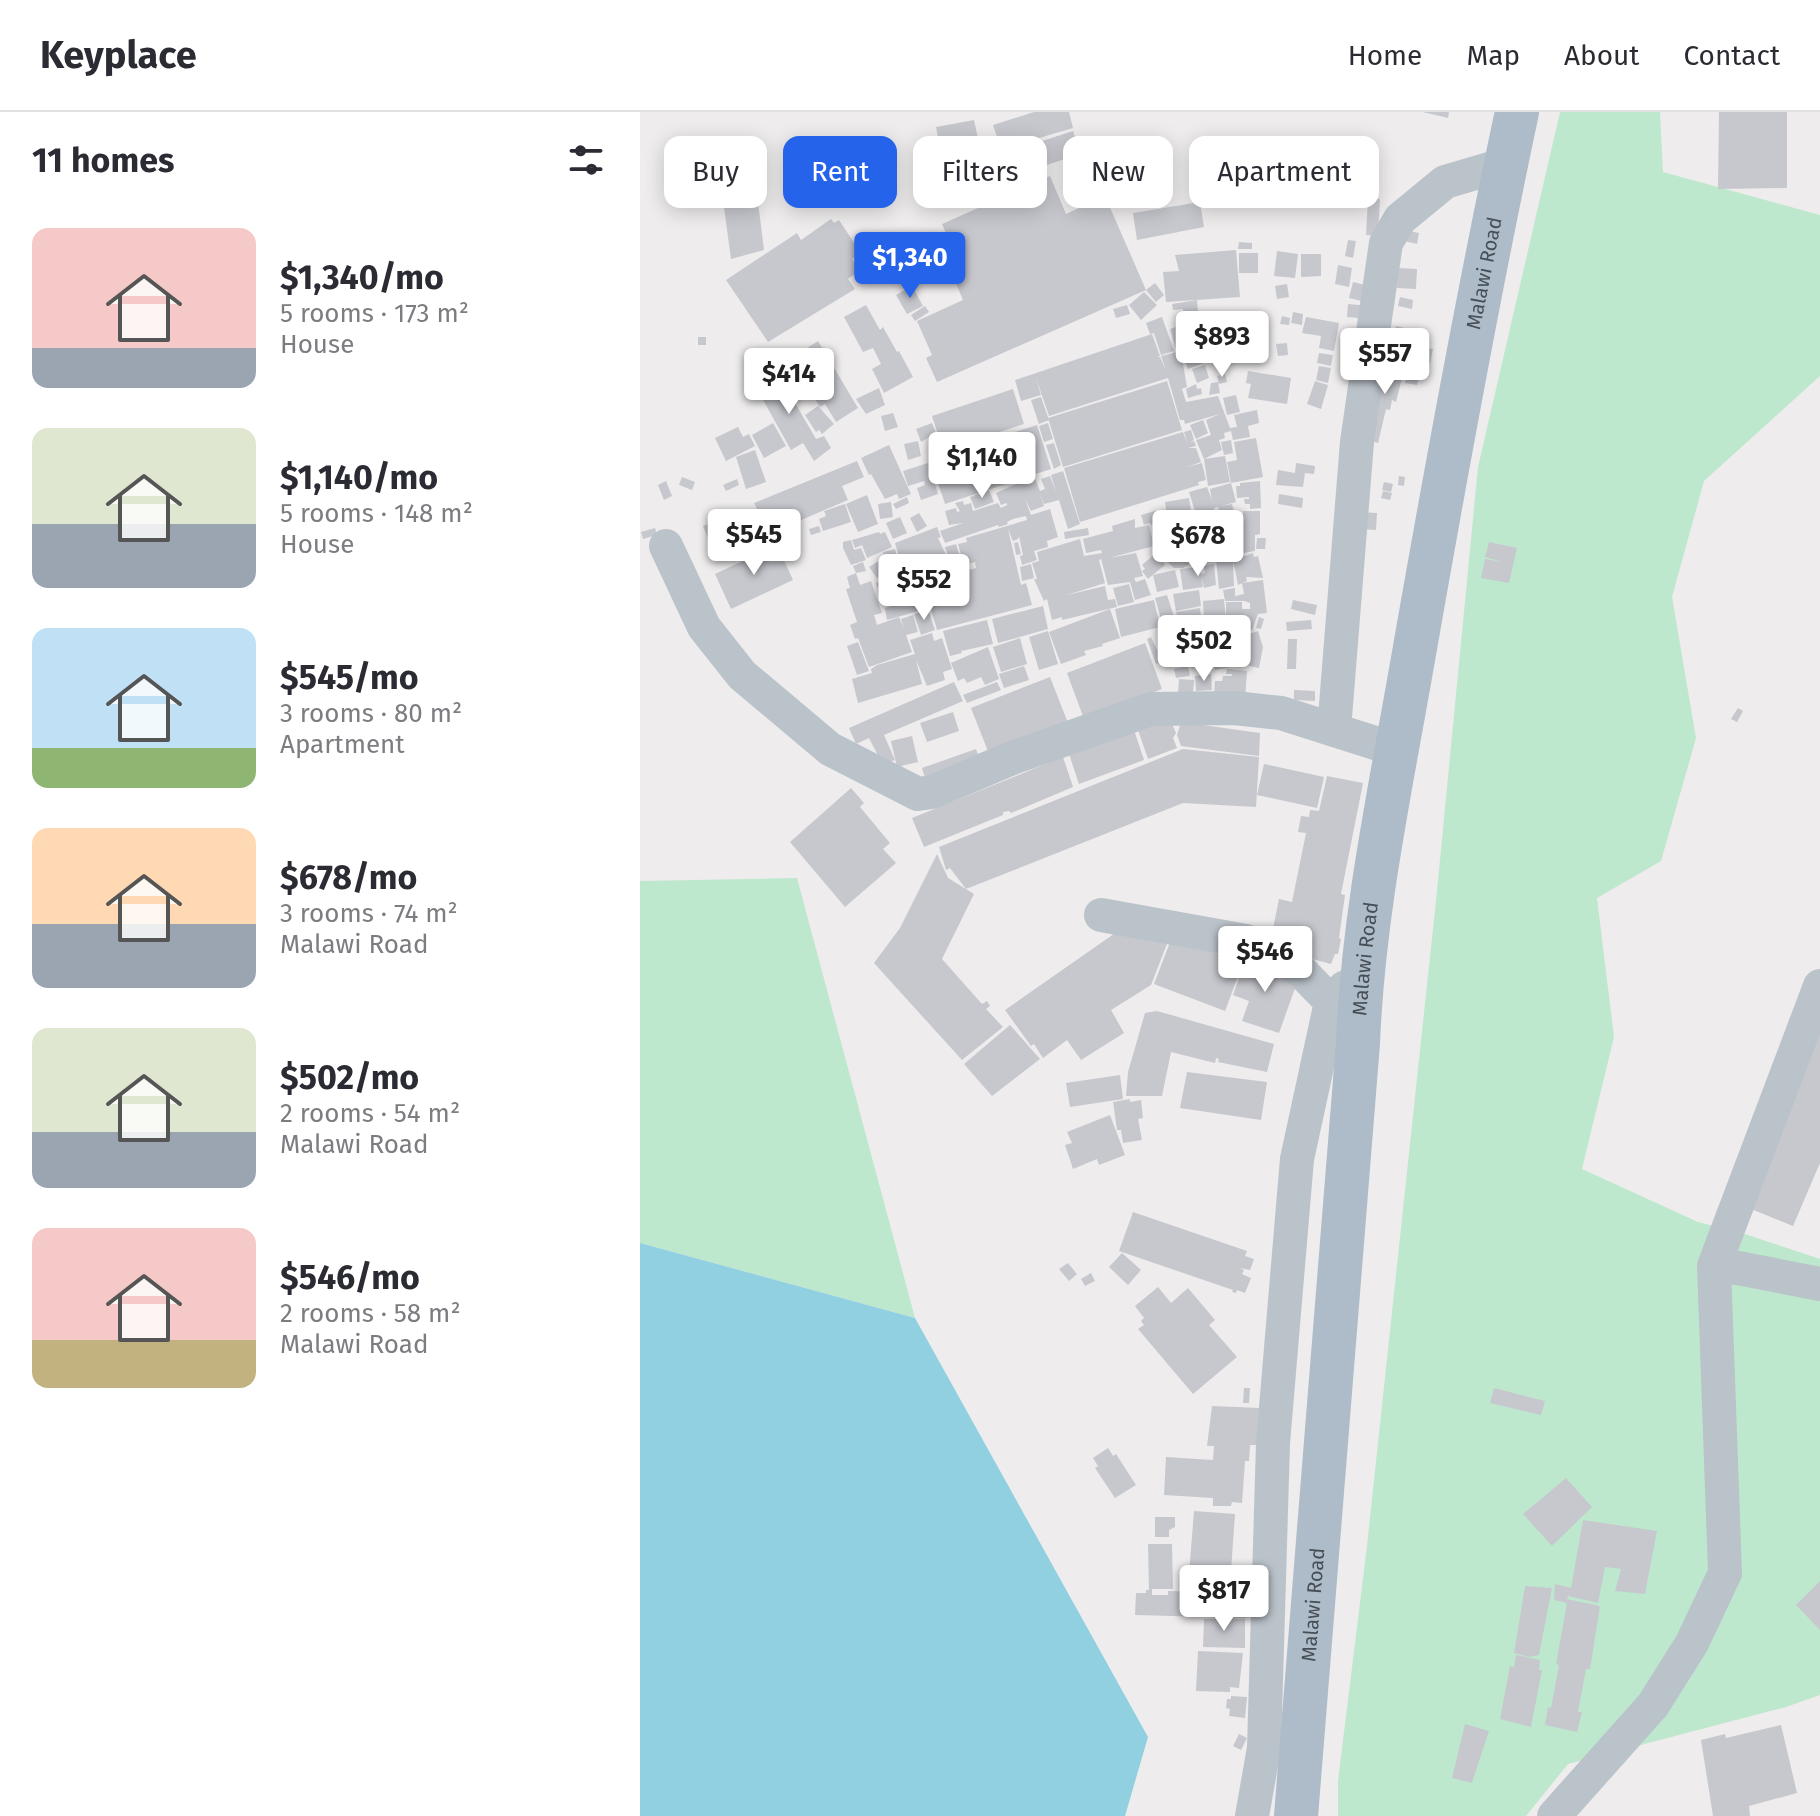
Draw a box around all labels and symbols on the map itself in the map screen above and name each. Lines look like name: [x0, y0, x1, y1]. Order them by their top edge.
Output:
street label: Malawi Road: [1461, 215, 1507, 332]
pin: $1,340: [845, 232, 975, 300]
pin: $893: [1175, 311, 1269, 379]
pin: $557: [1338, 328, 1432, 396]
pin: $414: [742, 348, 836, 416]
pin: $1,140: [917, 432, 1047, 500]
pin: $545: [707, 509, 801, 577]
pin: $678: [1151, 510, 1245, 578]
pin: $552: [877, 554, 971, 622]
pin: $502: [1157, 615, 1251, 683]
street label: Malawi Road: [1347, 900, 1383, 1016]
pin: $546: [1218, 926, 1312, 994]
street label: Malawi Road: [1296, 1547, 1329, 1663]
pin: $817: [1177, 1565, 1271, 1633]

